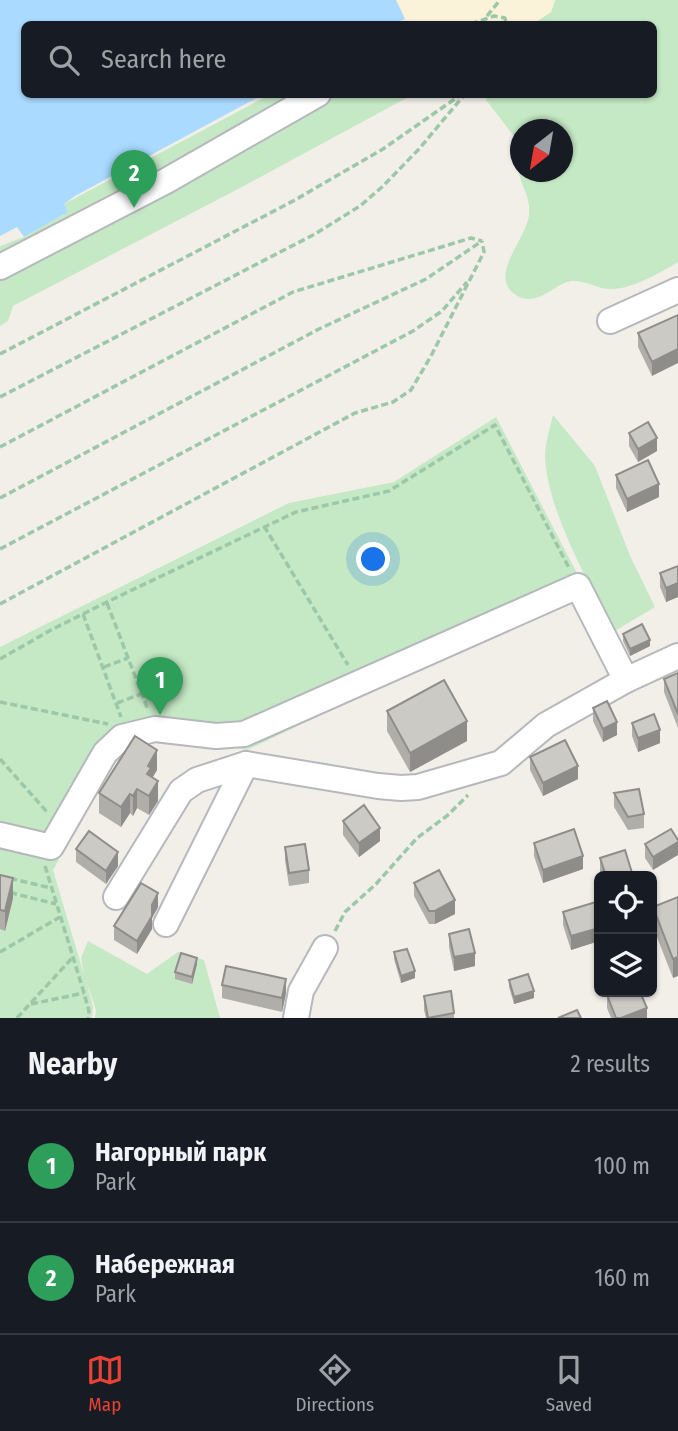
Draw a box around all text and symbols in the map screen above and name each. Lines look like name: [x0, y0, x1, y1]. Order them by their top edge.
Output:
search box: [21, 21, 657, 98]
icon: search: [45, 41, 83, 79]
text: Search here: [101, 44, 226, 75]
north arrow: [510, 119, 573, 182]
pin: 2: [111, 150, 157, 208]
your location: [356, 542, 390, 576]
pin: 1: [137, 657, 183, 715]
map controls: [594, 871, 657, 997]
button: locate: [594, 871, 657, 934]
button: layers: [594, 934, 657, 997]
text: Nearby: [28, 1046, 117, 1082]
text: 2 results: [570, 1050, 650, 1078]
text: Нагорный парк: [95, 1137, 266, 1168]
text: 1: [46, 1152, 56, 1180]
text: 100 m: [594, 1152, 650, 1180]
text: Park: [95, 1168, 136, 1196]
text: Набережная: [95, 1249, 235, 1280]
text: 2: [46, 1264, 56, 1292]
text: 160 m: [595, 1264, 650, 1292]
text: Park: [95, 1280, 136, 1308]
tab: Map: [86, 1351, 124, 1416]
tab: Directions: [296, 1351, 374, 1416]
tab: Saved: [546, 1351, 592, 1416]

